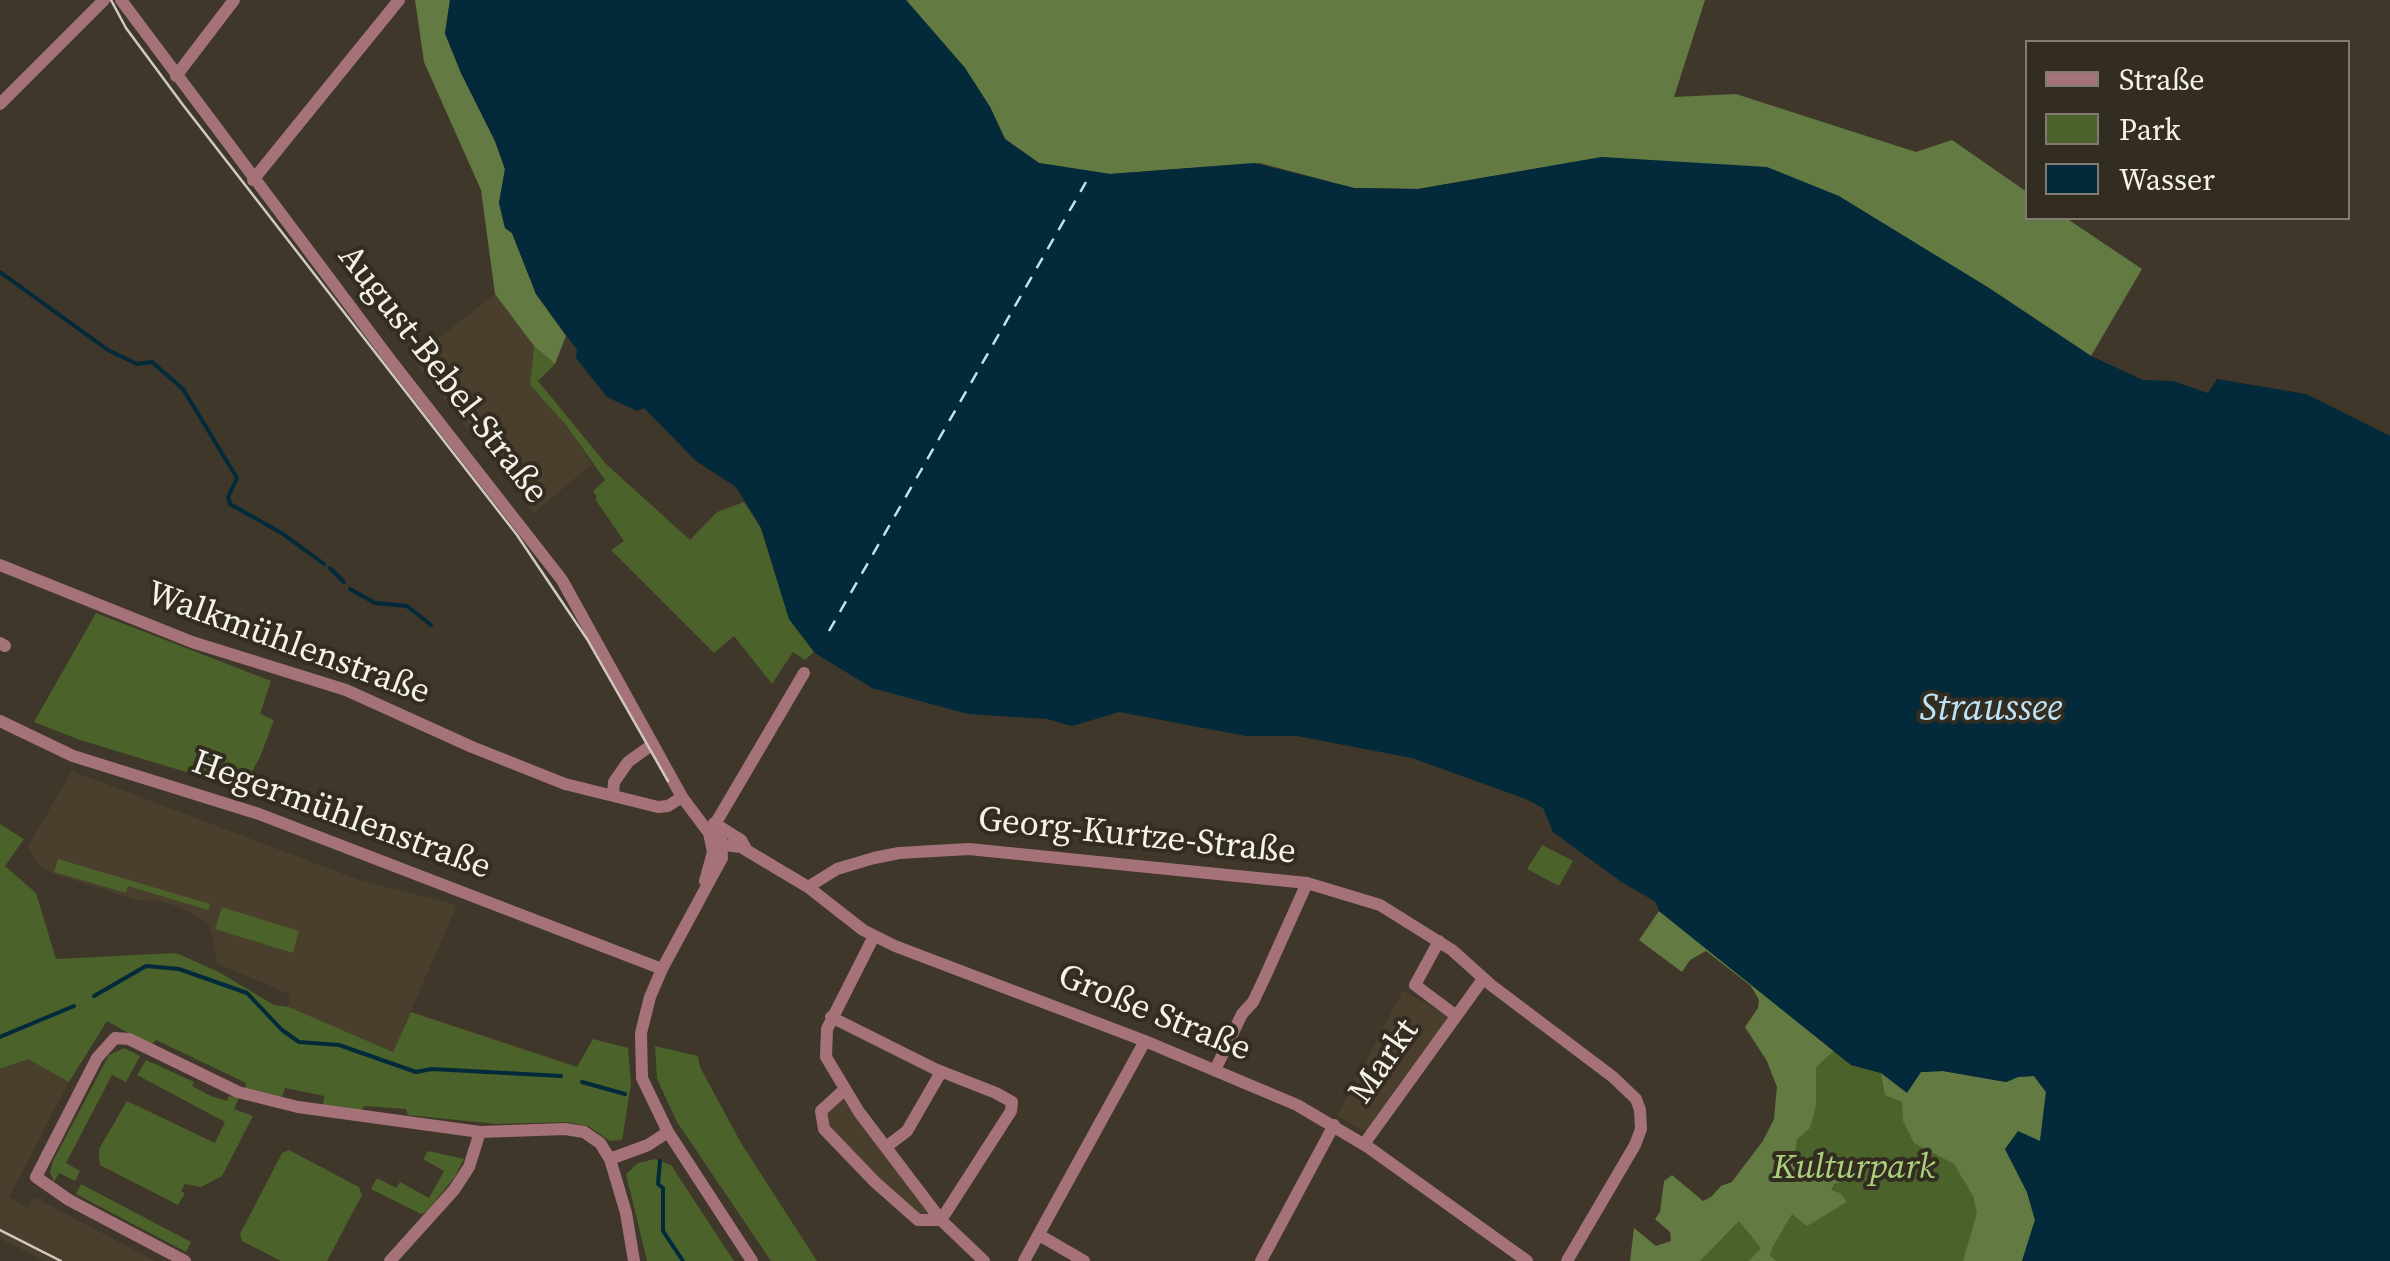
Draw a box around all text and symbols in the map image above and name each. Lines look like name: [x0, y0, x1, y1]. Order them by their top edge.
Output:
legend: [2025, 40, 2350, 220]
text: Straße: [2119, 59, 2205, 100]
text: Park: [2119, 109, 2181, 150]
text: Wasser: [2119, 159, 2215, 200]
street label: August-Bebel-Straße: [328, 237, 556, 513]
street label: Walkmühlenstraße: [141, 573, 435, 715]
water label: Straussee: [1919, 687, 2063, 733]
street label: Hegermühlenstraße: [186, 742, 496, 890]
street label: Georg-Kurtze-Straße: [976, 799, 1298, 875]
street label: Große Straße: [1052, 956, 1256, 1072]
street label: Markt: [1341, 1012, 1429, 1112]
park label: Kulturpark: [1773, 1148, 1935, 1190]

